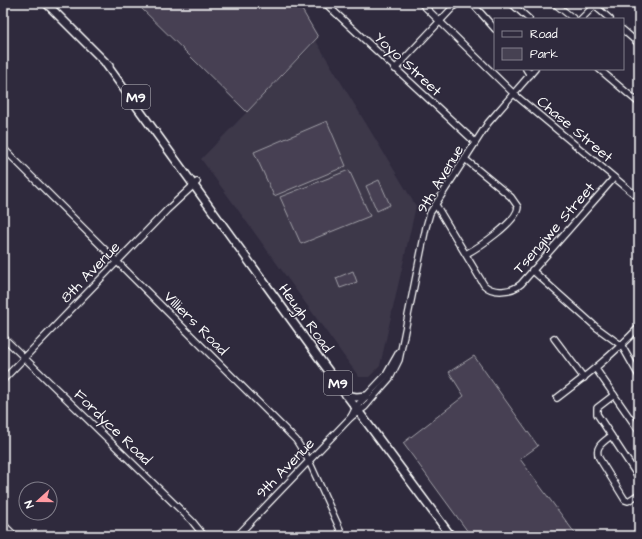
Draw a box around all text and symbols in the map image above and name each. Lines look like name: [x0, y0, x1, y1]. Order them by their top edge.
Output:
legend: [494, 18, 624, 70]
text: Road: [530, 26, 558, 43]
street label: Yoyo Street: [369, 28, 446, 102]
text: Park: [530, 46, 558, 63]
road number: M9: [122, 85, 150, 109]
street label: Chase Street: [532, 91, 617, 168]
street label: 9th Avenue: [412, 141, 469, 218]
street label: Tsengiwe Street: [509, 178, 601, 279]
street label: 8th Avenue: [56, 237, 125, 308]
street label: Heugh Road: [273, 280, 338, 358]
street label: Villiers Road: [159, 287, 233, 360]
road number: M9: [324, 371, 352, 395]
street label: Fordyce Road: [68, 385, 157, 471]
street label: 9th Avenue: [251, 433, 320, 503]
north arrow: [18, 481, 58, 521]
text: N: [21, 498, 37, 510]

